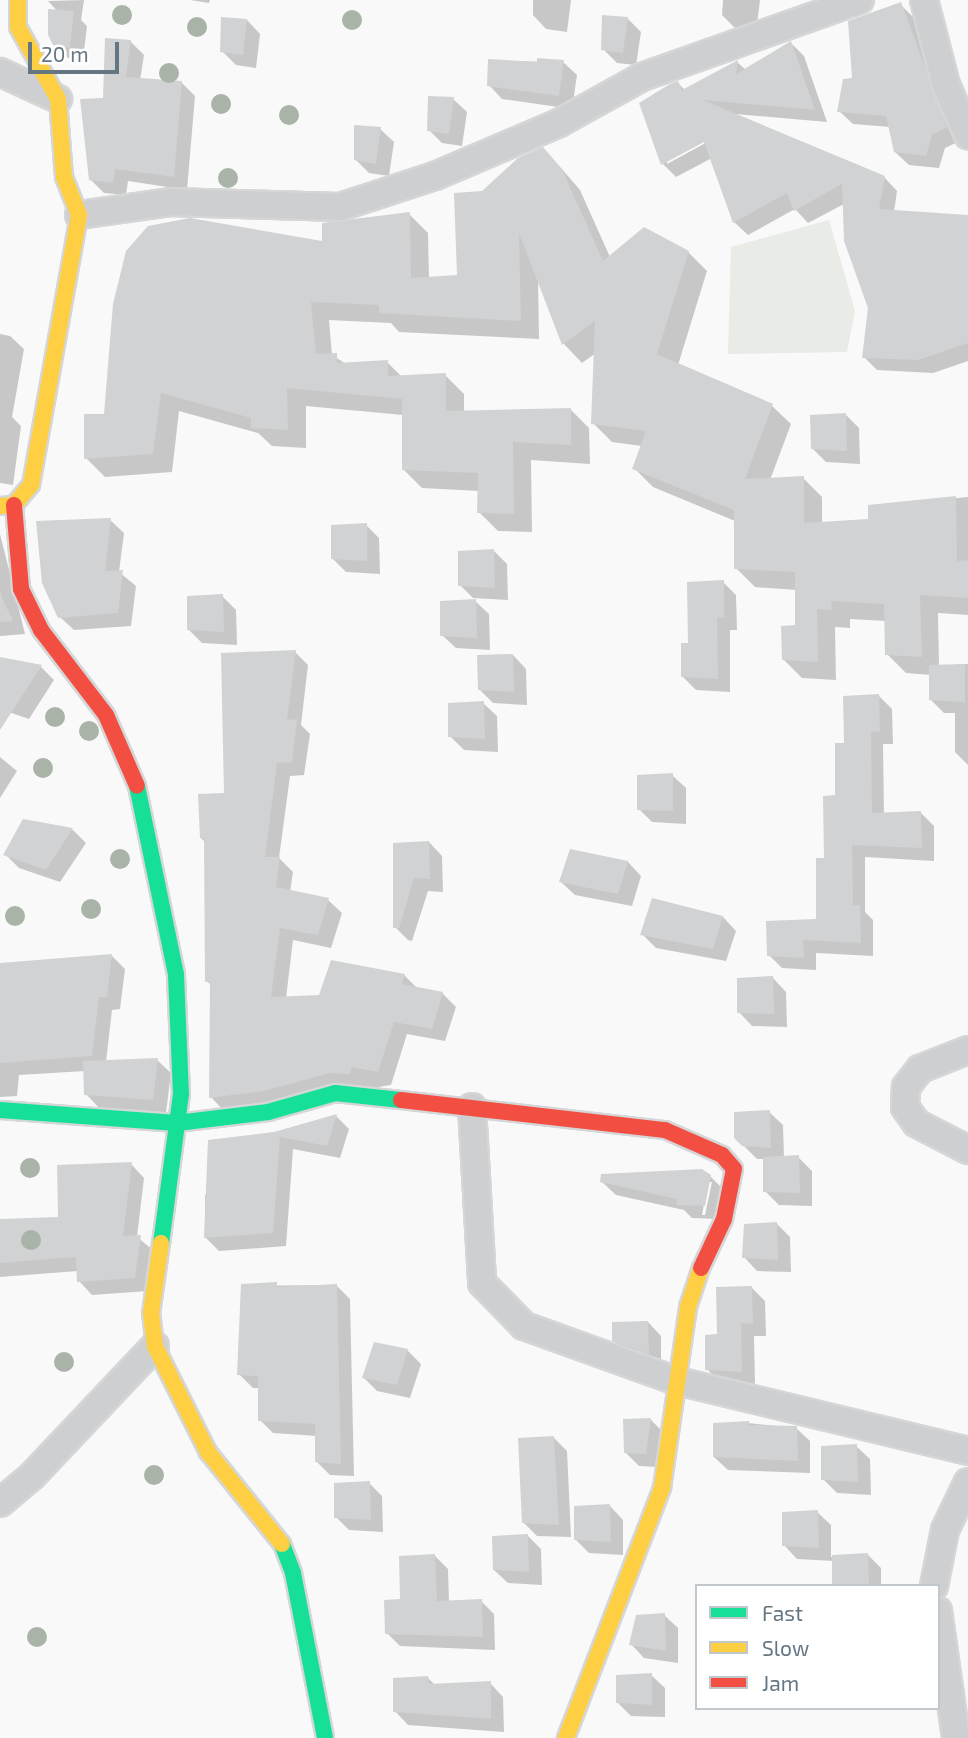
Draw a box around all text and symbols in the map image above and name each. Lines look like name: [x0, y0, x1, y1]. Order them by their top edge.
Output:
scale bar: [32, 28, 122, 72]
text: 20 m: [41, 41, 89, 66]
legend: [695, 1584, 940, 1710]
text: Fast: [762, 1600, 803, 1625]
text: Slow: [762, 1635, 809, 1660]
text: Jam: [762, 1670, 799, 1695]

